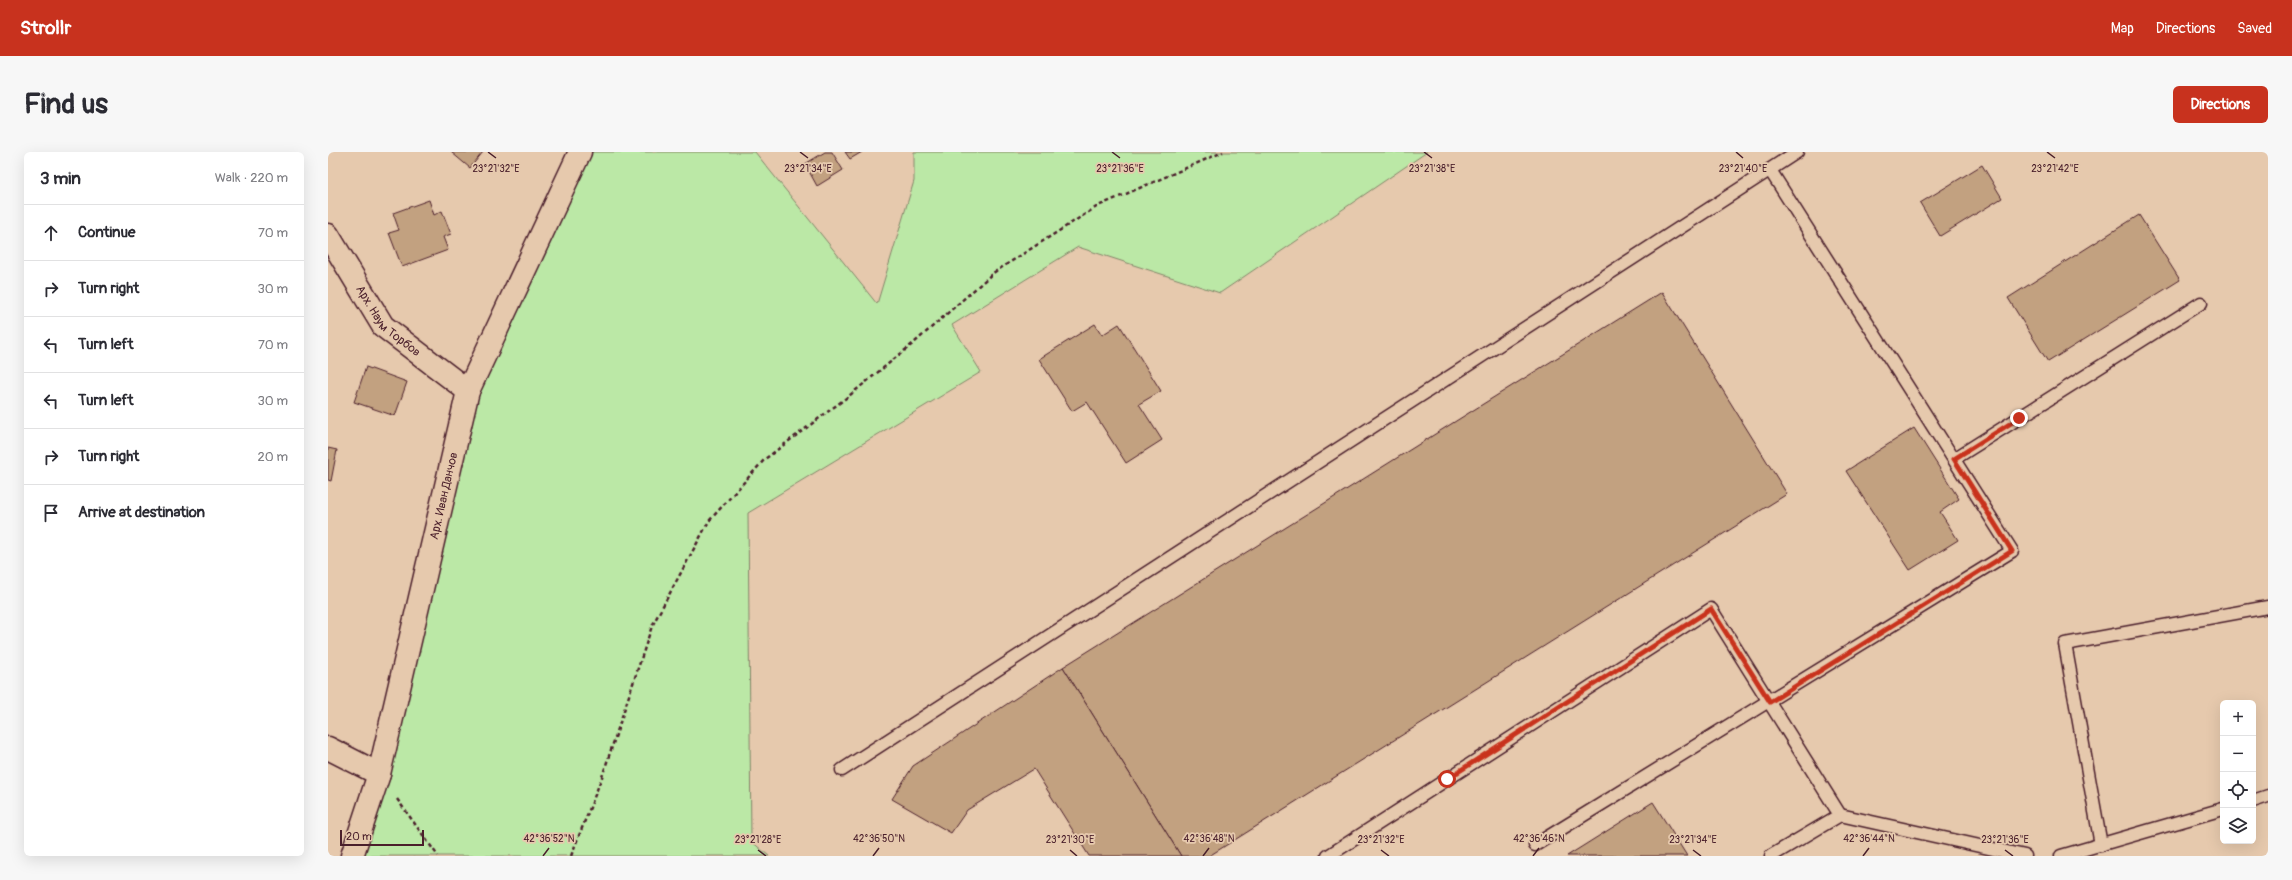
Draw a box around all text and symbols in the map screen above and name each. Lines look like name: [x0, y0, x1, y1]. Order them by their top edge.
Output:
text: Strollr: [20, 16, 71, 40]
text: Map: [2111, 20, 2134, 37]
text: Directions: [2156, 20, 2215, 37]
text: Saved: [2237, 20, 2272, 37]
button: Directions: [2173, 86, 2268, 123]
text: Find us: [24, 87, 108, 122]
text: 23°21'32"E: [472, 163, 520, 175]
text: 23°21'34"E: [784, 163, 832, 175]
text: 23°21'36"E: [1096, 163, 1144, 175]
text: 23°21'38"E: [1409, 163, 1455, 175]
text: 23°21'40"E: [1719, 163, 1767, 175]
text: 23°21'42"E: [2031, 163, 2079, 175]
text: 3 min: [40, 168, 81, 189]
text: Walk · 220 m: [215, 170, 288, 186]
icon: ahead: [40, 222, 62, 244]
text: Continue: [78, 223, 136, 242]
text: 70 m: [258, 225, 288, 241]
icon: right: [40, 278, 62, 300]
text: Turn right: [78, 279, 139, 298]
text: 30 m: [258, 281, 288, 297]
street label: Арх. Наум Торбов: [352, 283, 423, 360]
icon: left: [40, 334, 62, 356]
text: Turn left: [78, 335, 134, 354]
text: 70 m: [258, 337, 288, 353]
icon: left: [40, 390, 62, 412]
text: Turn left: [78, 391, 134, 410]
text: 30 m: [258, 393, 288, 409]
route end: [2010, 409, 2028, 427]
icon: right: [40, 446, 62, 468]
text: Turn right: [78, 447, 139, 466]
text: 20 m: [257, 449, 288, 465]
street label: Арх. Иван Данчов: [427, 451, 462, 541]
icon: arrive: [40, 502, 62, 524]
text: Arrive at destination: [78, 503, 205, 522]
map controls: [2220, 700, 2256, 844]
button: +: [2220, 700, 2256, 736]
button: −: [2220, 736, 2256, 772]
route start: [1438, 770, 1456, 788]
button: locate: [2220, 772, 2256, 808]
button: layers: [2220, 808, 2256, 844]
scale bar: [340, 828, 424, 847]
text: 20 m: [346, 830, 372, 843]
text: 42°36'52"N: [524, 833, 575, 845]
text: 42°36'50"N: [853, 833, 905, 845]
text: 42°36'48"N: [1184, 833, 1235, 845]
text: 42°36'46"N: [1513, 833, 1565, 845]
text: 42°36'44"N: [1843, 833, 1895, 845]
text: 23°21'28"E: [735, 834, 781, 846]
text: 23°21'30"E: [1046, 834, 1094, 846]
text: 23°21'32"E: [1357, 834, 1405, 846]
text: 23°21'34"E: [1669, 834, 1717, 846]
text: 23°21'36"E: [1981, 834, 2029, 846]

